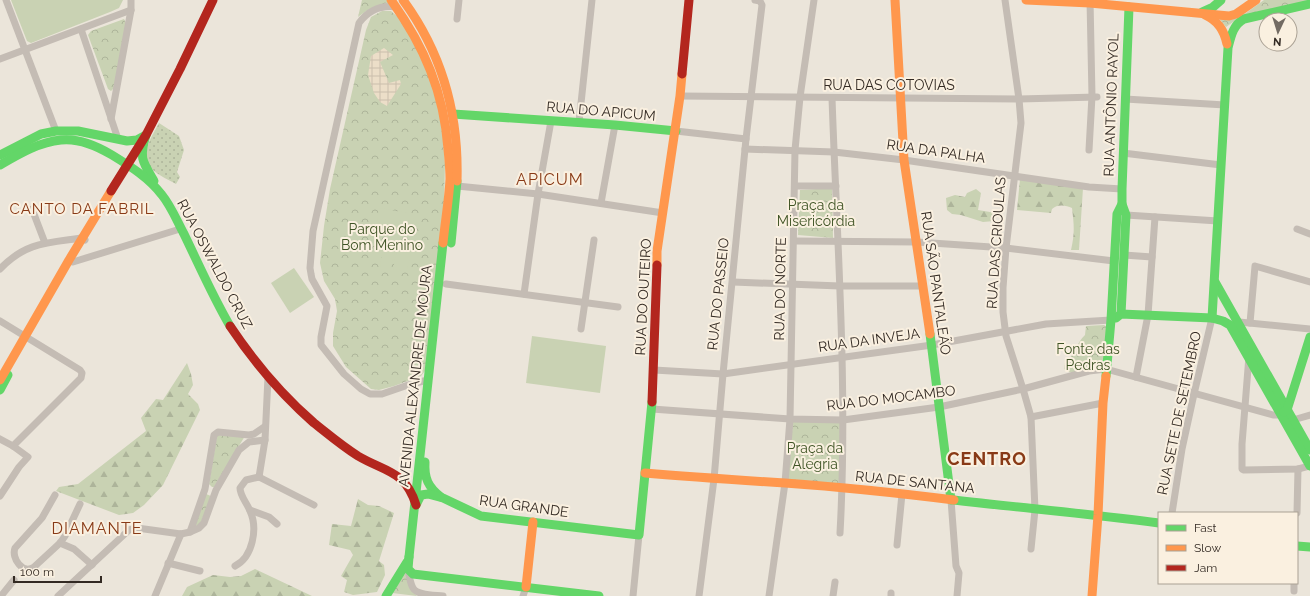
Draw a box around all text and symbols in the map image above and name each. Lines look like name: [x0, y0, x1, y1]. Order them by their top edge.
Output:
north arrow: [1258, 12, 1298, 52]
street label: RUA ANTÔNIO RAYOL: [1100, 33, 1121, 177]
text: N: [1273, 35, 1282, 48]
street label: RUA DAS COTOVIAS: [823, 77, 955, 93]
street label: RUA DO APICUM: [546, 98, 656, 124]
street label: RUA DA PALHA: [886, 136, 987, 166]
district label: APICUM: [516, 170, 584, 189]
street label: RUA DAS CRIOULAS: [983, 176, 1009, 310]
street label: RUA OSWALDO CRUZ: [174, 197, 256, 332]
park label: Praça da Misericórdia: [777, 197, 855, 229]
district label: CANTO DA FABRIL: [10, 200, 154, 218]
street label: RUA SÃO PANTALEÃO: [918, 210, 955, 356]
park label: Parque do Bom Menino: [341, 221, 423, 253]
street label: RUA DO PASSEIO: [704, 237, 732, 351]
street label: RUA DO NORTE: [771, 237, 789, 341]
street label: RUA DO OUTEIRO: [632, 238, 654, 356]
street label: AVENIDA ALEXANDRE DE MOURA: [395, 264, 435, 488]
street label: RUA DA INVEJA: [817, 325, 921, 355]
street label: RUA SETE DE SETEMBRO: [1154, 330, 1204, 496]
park label: Fonte das Pedras: [1056, 341, 1120, 373]
street label: RUA DO MOCAMBO: [826, 382, 956, 414]
park label: Praça da Alegria: [787, 440, 843, 472]
district label: CENTRO: [947, 448, 1027, 469]
street label: RUA DE SANTANA: [855, 468, 976, 496]
street label: RUA GRANDE: [478, 492, 570, 520]
legend: [1158, 512, 1298, 584]
district label: DIAMANTE: [52, 519, 142, 538]
text: Fast: [1194, 521, 1217, 535]
text: Slow: [1194, 541, 1221, 555]
scale bar: [14, 558, 101, 584]
text: Jam: [1194, 561, 1217, 575]
text: 100 m: [20, 565, 54, 579]

